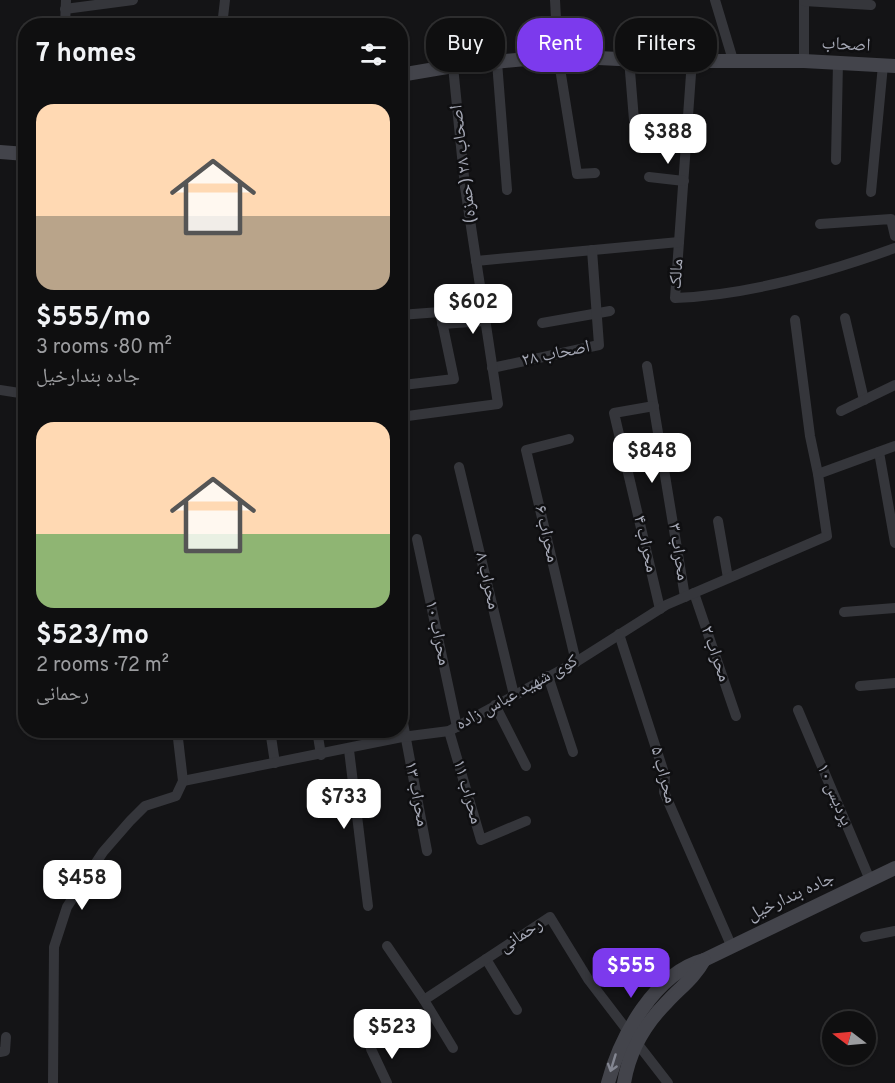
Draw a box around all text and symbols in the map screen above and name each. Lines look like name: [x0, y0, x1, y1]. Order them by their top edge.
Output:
chip: Buy: [426, 18, 505, 72]
chip: Rent: [517, 18, 603, 72]
chip: Filters: [615, 18, 717, 72]
street label: اصحاب: [821, 32, 871, 58]
text: 7 homes: [36, 38, 136, 71]
icon: filters: [357, 38, 390, 71]
street label: اصحاب ۲۸ (حمزه): [445, 103, 483, 225]
pin: $388: [632, 114, 704, 165]
text: $388: [643, 120, 693, 146]
icon: home: [159, 143, 267, 251]
street label: مالک: [664, 258, 690, 290]
pin: $602: [437, 284, 509, 335]
text: $602: [448, 290, 498, 316]
text: $555/mo: [36, 302, 151, 335]
text: 3 rooms · 80 m²: [36, 335, 172, 361]
street label: اصحاب ۲۸: [520, 336, 592, 372]
text: جاده بندارخیل: [36, 364, 140, 390]
pin: $848: [616, 433, 688, 484]
text: $848: [627, 439, 677, 465]
icon: home: [159, 461, 267, 569]
street label: محراب ۶: [528, 503, 564, 565]
street label: محراب ۴: [627, 513, 663, 575]
street label: محراب ۳: [662, 522, 694, 582]
street label: محراب ۸: [469, 550, 505, 612]
street label: محراب ۱۰: [419, 598, 455, 668]
text: $523/mo: [36, 620, 149, 653]
street label: محراب ۲: [695, 623, 735, 685]
street label: کوی شهید عباس زاده: [452, 650, 583, 736]
text: 2 rooms · 72 m²: [36, 653, 169, 679]
text: رحمانی: [36, 682, 89, 708]
street label: محراب ۵: [644, 744, 682, 806]
street label: محراب ۱۱: [447, 757, 487, 827]
street label: محراب ۱۳: [398, 759, 434, 829]
street label: پردیس ۱۰: [811, 760, 857, 830]
pin: $733: [308, 779, 380, 830]
text: $733: [321, 785, 367, 811]
pin: $458: [46, 860, 118, 911]
text: $458: [57, 866, 107, 892]
street label: جاده بندارخیل: [744, 867, 838, 927]
street label: رحمانی: [495, 913, 547, 959]
pin: $555: [595, 948, 667, 999]
text: $555: [607, 954, 655, 980]
pin: $523: [356, 1009, 428, 1060]
north arrow: [822, 1011, 876, 1065]
map controls: [822, 1011, 876, 1065]
text: $523: [368, 1015, 416, 1041]
one-way arrow: [607, 1053, 618, 1072]

